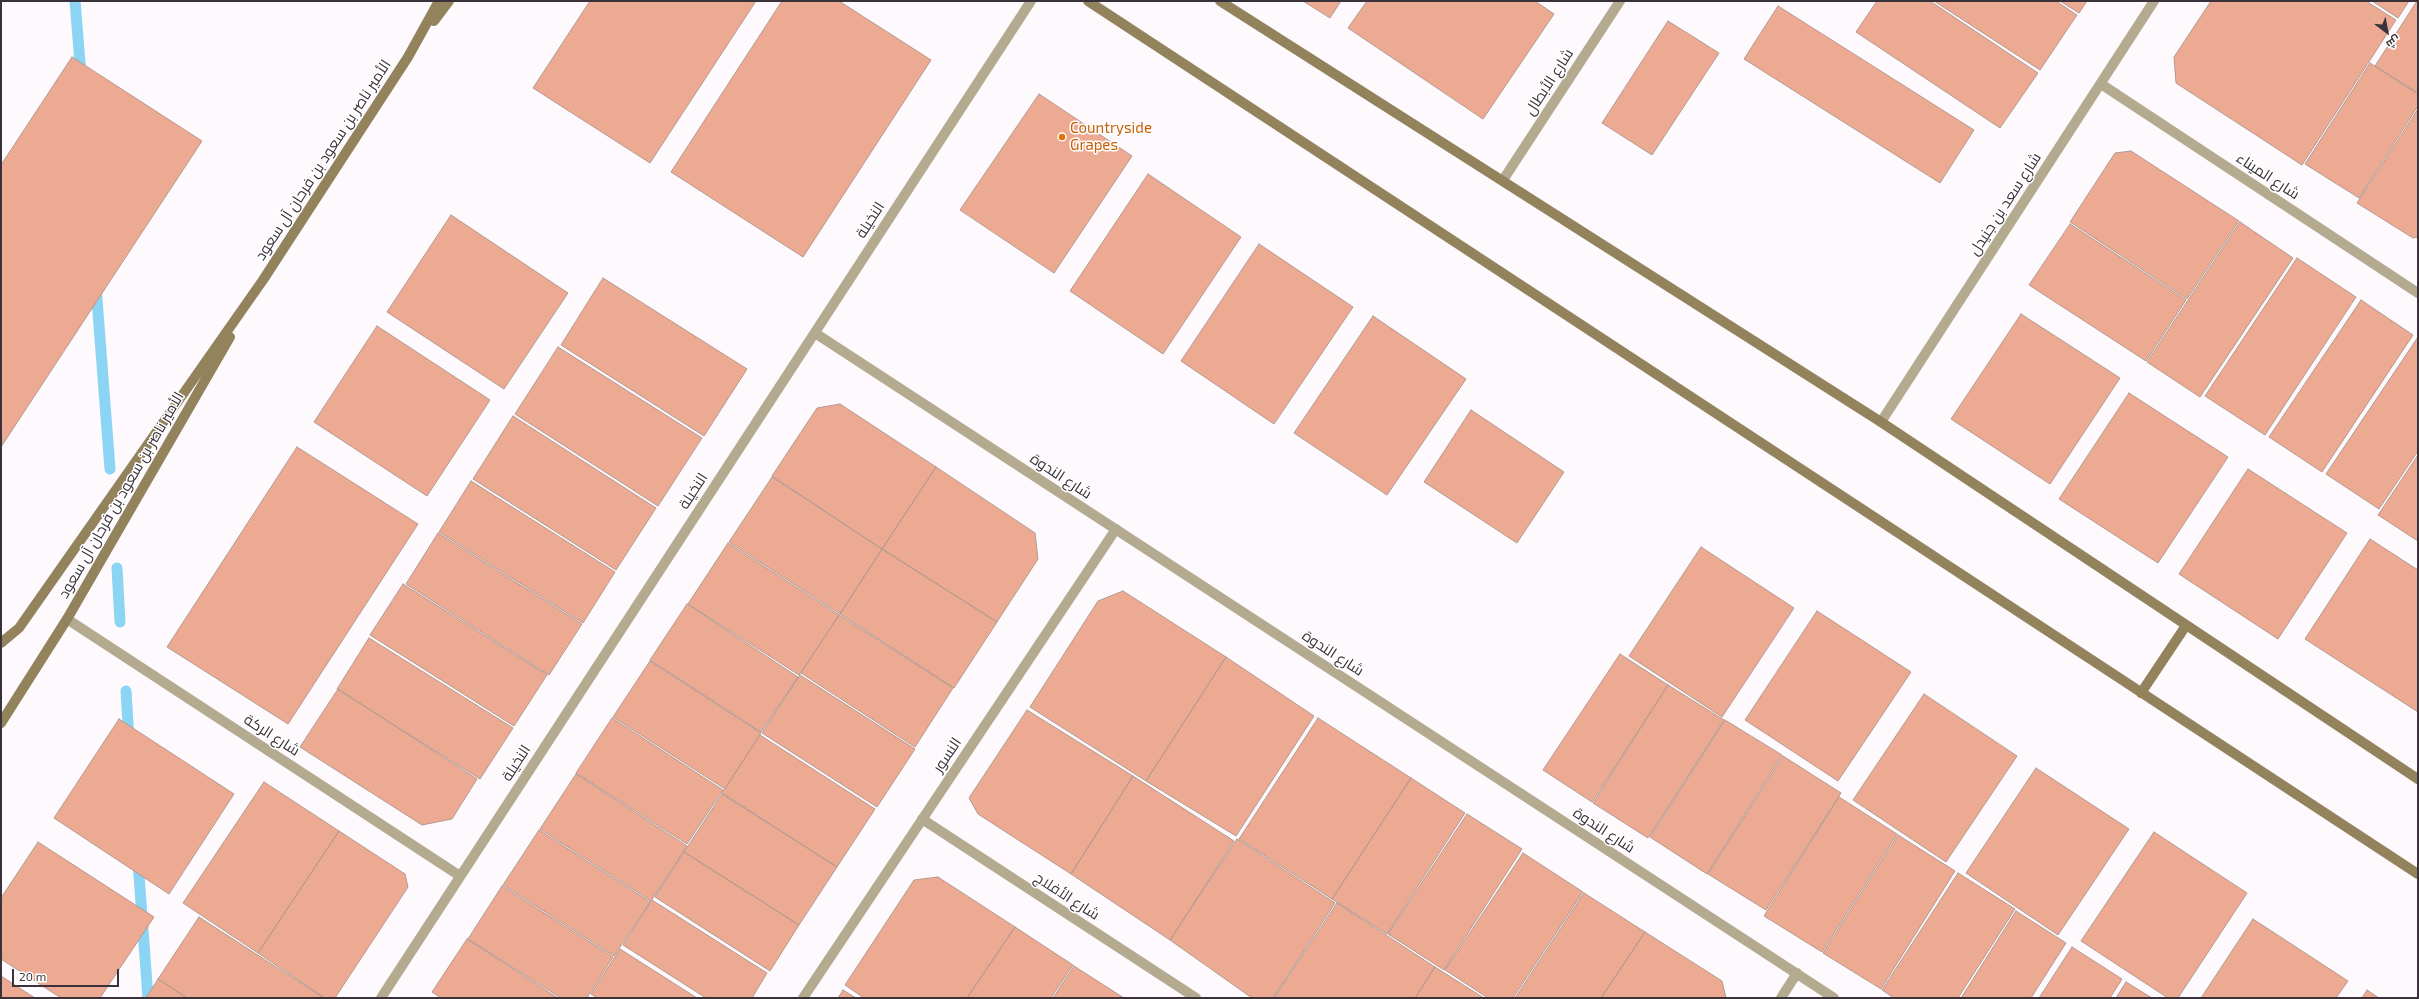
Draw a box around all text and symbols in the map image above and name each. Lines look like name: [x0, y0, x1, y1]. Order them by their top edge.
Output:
north arrow: [2367, 12, 2407, 52]
text: ش: [2384, 33, 2403, 52]
street label: شارع الأبطال: [1521, 45, 1577, 119]
street label: الأمير ناصر بن سعود بن فرحان آل سعود: [251, 56, 395, 264]
place label: Countryside Grapes: [1070, 119, 1152, 154]
marker: Countryside Grapes: [1057, 132, 1067, 142]
street label: شارع سعد بن جنيدل: [1965, 149, 2045, 259]
street label: شارع الميناء: [2233, 149, 2303, 203]
street label: النخيلة: [852, 199, 888, 241]
street label: الأمير ناصر بن سعود بن فرحان آل سعود: [54, 389, 188, 601]
street label: شارع الندوة: [1027, 449, 1095, 503]
street label: النخيلة: [675, 470, 711, 512]
street label: شارع الندوة: [1299, 626, 1367, 680]
street label: شارع الركة: [241, 710, 303, 760]
street label: النسور: [929, 734, 965, 776]
street label: النخيلة: [498, 742, 534, 784]
street label: شارع الندوة: [1570, 803, 1638, 857]
street label: شارع الأفلاج: [1031, 868, 1103, 924]
scale bar: [14, 961, 121, 987]
text: 20 m: [19, 969, 46, 983]

